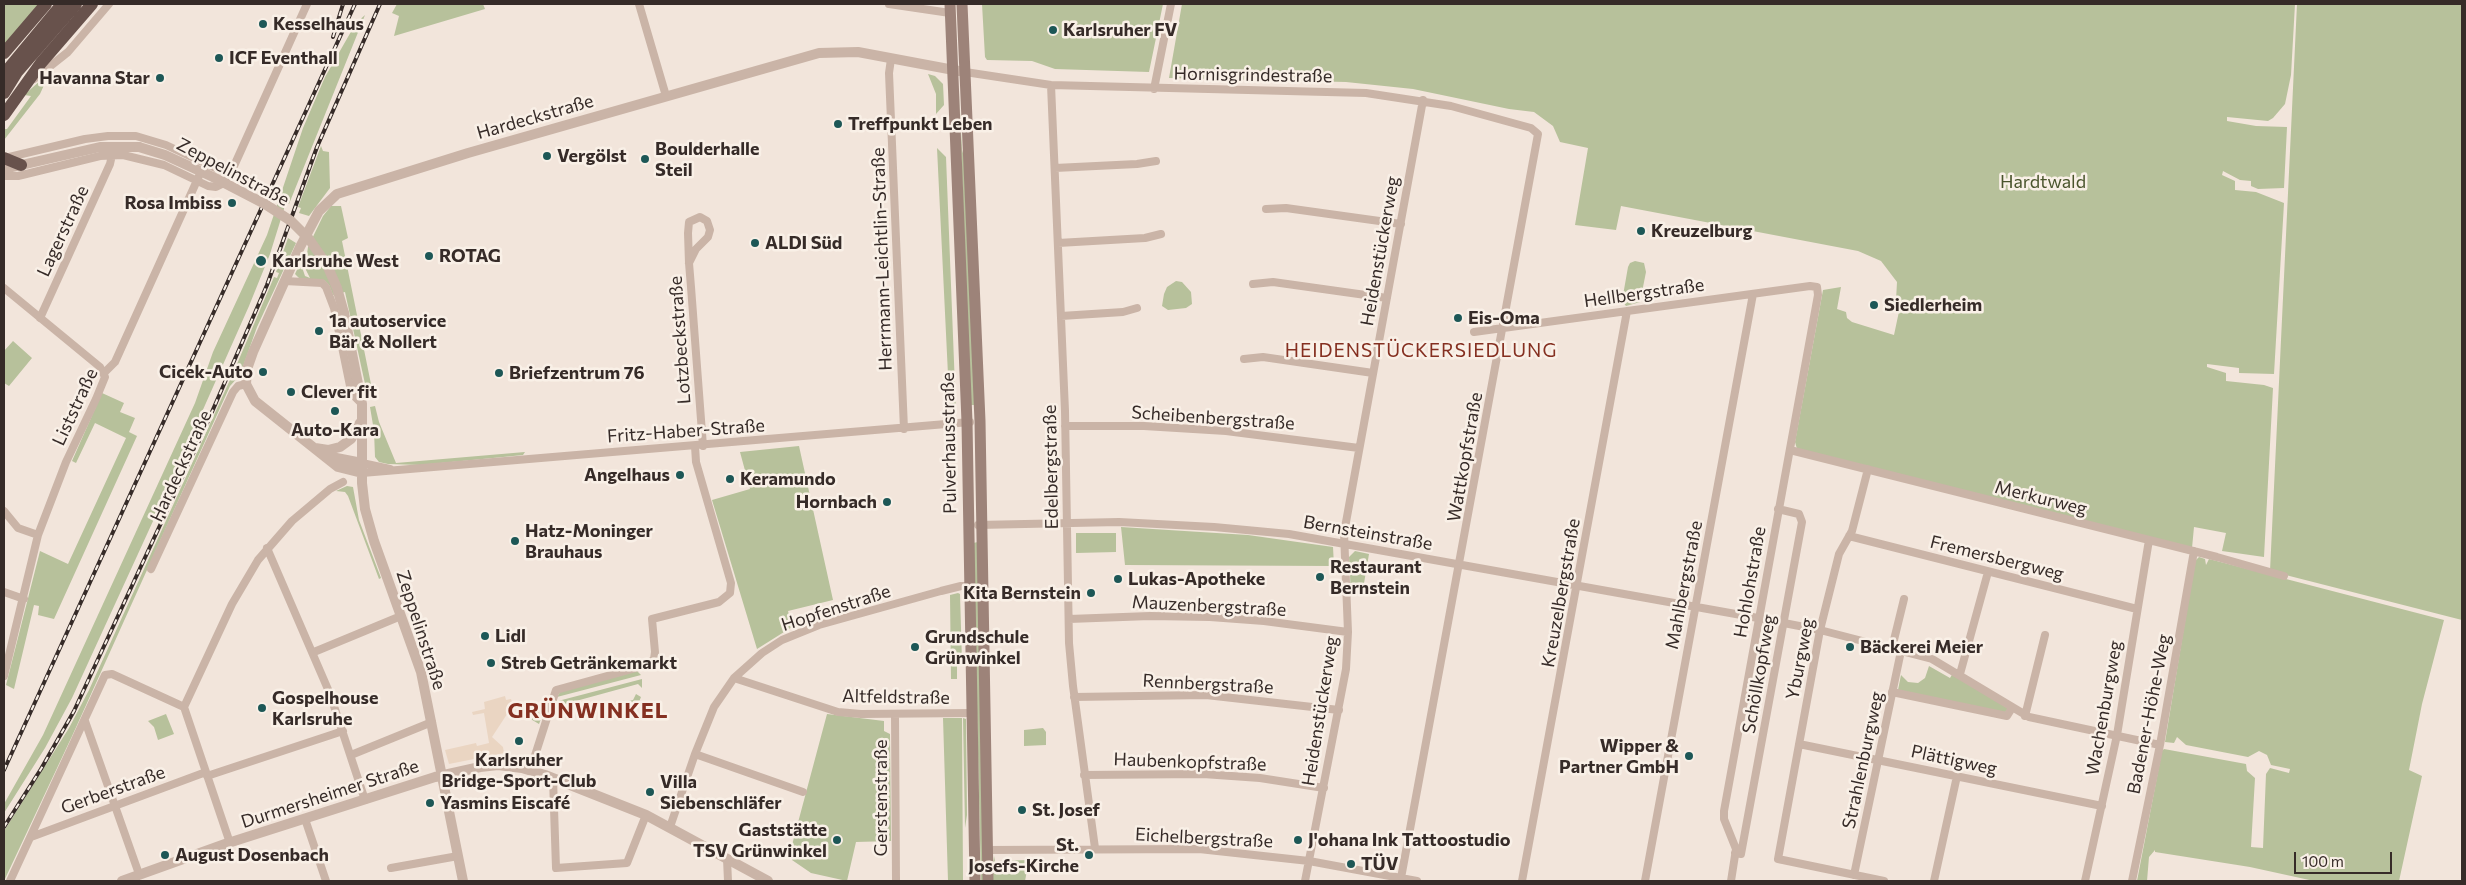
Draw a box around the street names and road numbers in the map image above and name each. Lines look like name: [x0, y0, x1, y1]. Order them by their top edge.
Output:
street label: Hornisgrindestraße: [1173, 63, 1333, 87]
street label: Hardeckstraße: [474, 90, 596, 144]
street label: Zeppelinstraße: [173, 133, 293, 211]
street label: Herrmann-Leichtlin-Straße: [867, 147, 897, 371]
street label: Heidenstückerweg: [1356, 174, 1404, 328]
street label: Lagerstraße: [32, 182, 94, 280]
street label: Hellbergstraße: [1582, 274, 1706, 312]
street label: Lotzbeckstraße: [665, 275, 695, 405]
street label: Liststraße: [48, 365, 102, 449]
street label: Pulverhausstraße: [937, 372, 961, 514]
street label: Wattkopfstraße: [1443, 390, 1487, 524]
street label: Scheibenbergstraße: [1131, 402, 1295, 434]
street label: Edelbergstraße: [1039, 405, 1063, 529]
street label: Hardeckstraße: [146, 407, 216, 525]
street label: Fritz-Haber-Straße: [606, 415, 766, 447]
street label: Merkurweg: [1993, 476, 2089, 520]
street label: Bernsteinstraße: [1302, 511, 1434, 555]
street label: Kreuzelbergstraße: [1537, 517, 1585, 669]
street label: Mahlbergstraße: [1661, 519, 1707, 651]
street label: Hohlohstraße: [1730, 525, 1770, 639]
street label: Fremersbergweg: [1928, 531, 2066, 585]
street label: Zeppelinstraße: [392, 568, 450, 692]
street label: Hopfenstraße: [779, 580, 893, 636]
street label: Mauzenbergstraße: [1131, 591, 1287, 621]
street label: Schöllkopfweg: [1738, 613, 1780, 735]
street label: Yburgweg: [1782, 616, 1818, 702]
street label: Badener-Höhe-Weg: [2123, 632, 2175, 796]
street label: Heidenstückerweg: [1297, 634, 1343, 788]
street label: Wachenburgweg: [2081, 639, 2127, 777]
street label: Rennbergstraße: [1142, 670, 1274, 698]
street label: Altfeldstraße: [842, 685, 950, 709]
street label: Strahlenburgweg: [1838, 689, 1888, 831]
street label: Gerstenstraße: [870, 739, 892, 857]
street label: Plättigweg: [1909, 740, 1999, 780]
street label: Haubenkopfstraße: [1113, 749, 1267, 775]
street label: Durmersheimer Straße: [238, 755, 422, 833]
street label: Gerberstraße: [58, 761, 168, 819]
street label: Eichelbergstraße: [1135, 824, 1273, 852]

